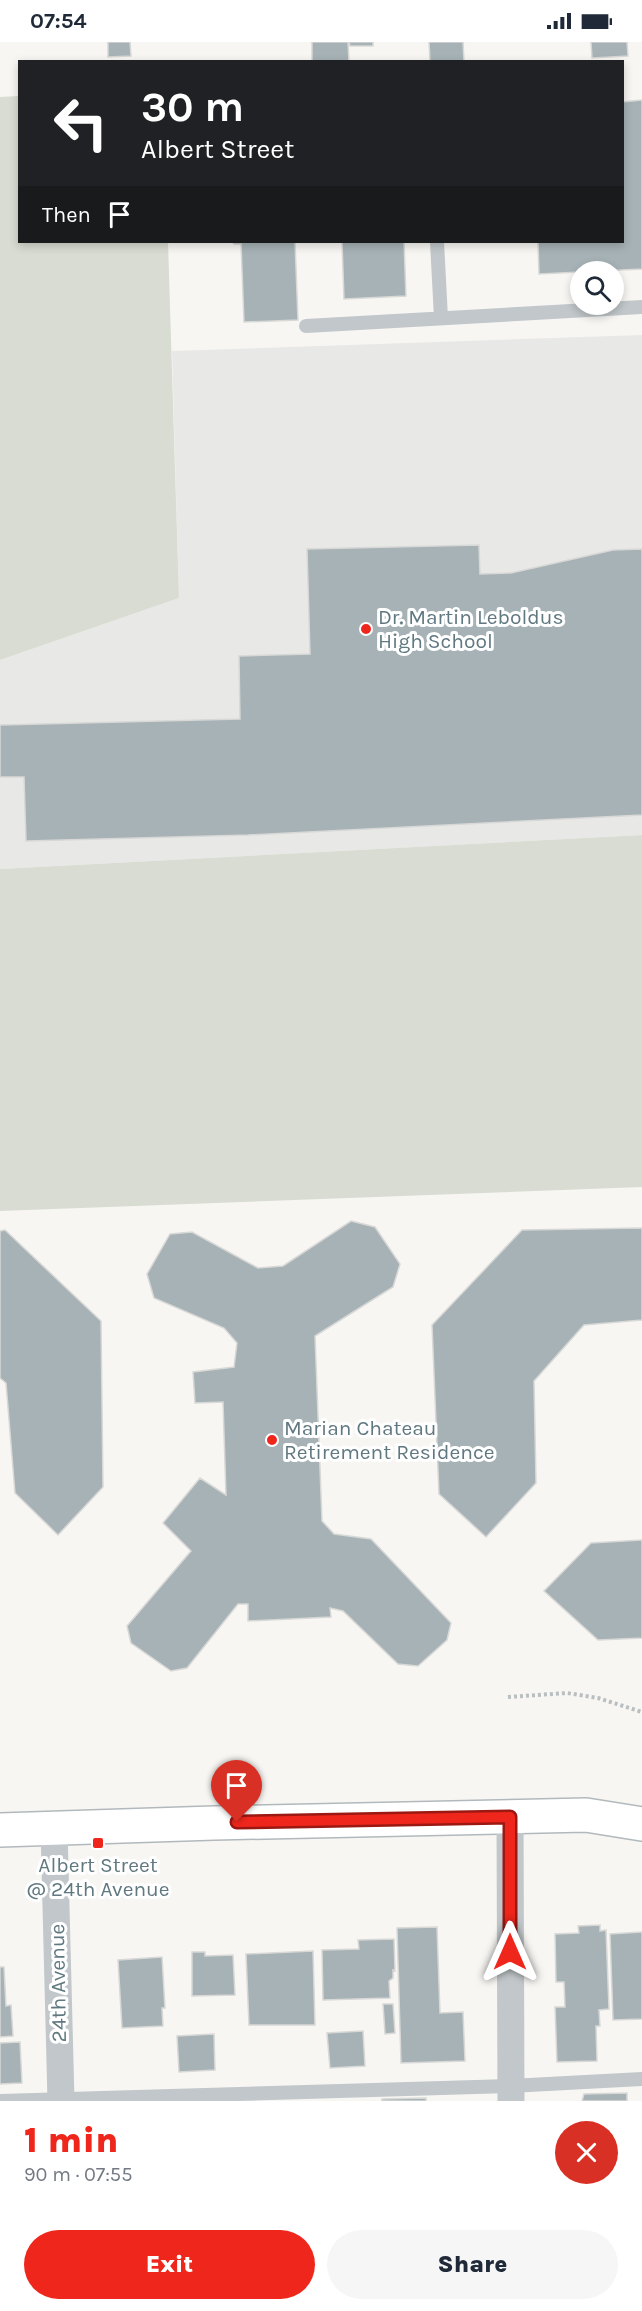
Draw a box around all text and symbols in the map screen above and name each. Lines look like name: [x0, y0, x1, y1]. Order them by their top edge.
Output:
text: 07:54: [30, 8, 87, 34]
text: 30 m: [141, 82, 244, 132]
icon: left: [42, 84, 120, 162]
text: Albert Street: [141, 133, 294, 165]
icon: arrive: [103, 198, 136, 231]
text: Then: [42, 202, 91, 228]
map controls: [570, 261, 624, 315]
button: search: [570, 261, 624, 315]
place label: Dr. Martin Leboldus High School: [378, 605, 564, 653]
marker: Dr. Martin Leboldus High School: [359, 622, 373, 636]
place label: Marian Chateau Retirement Residence: [284, 1416, 495, 1464]
marker: Marian Chateau Retirement Residence: [265, 1433, 279, 1447]
pin: [211, 1760, 262, 1822]
icon: arrive: [220, 1769, 253, 1802]
marker: Albert Street @ 24th Avenue: [91, 1836, 105, 1850]
place label: Albert Street @ 24th Avenue: [26, 1853, 170, 1901]
position arrow: [478, 1920, 542, 1984]
street label: 24th Avenue: [45, 1924, 71, 2042]
text: 1 min: [24, 2119, 118, 2161]
button: close: [555, 2121, 618, 2184]
text: 90 m · 07:55: [24, 2163, 132, 2186]
button: Exit: [24, 2230, 315, 2299]
button: Share: [327, 2230, 618, 2299]

